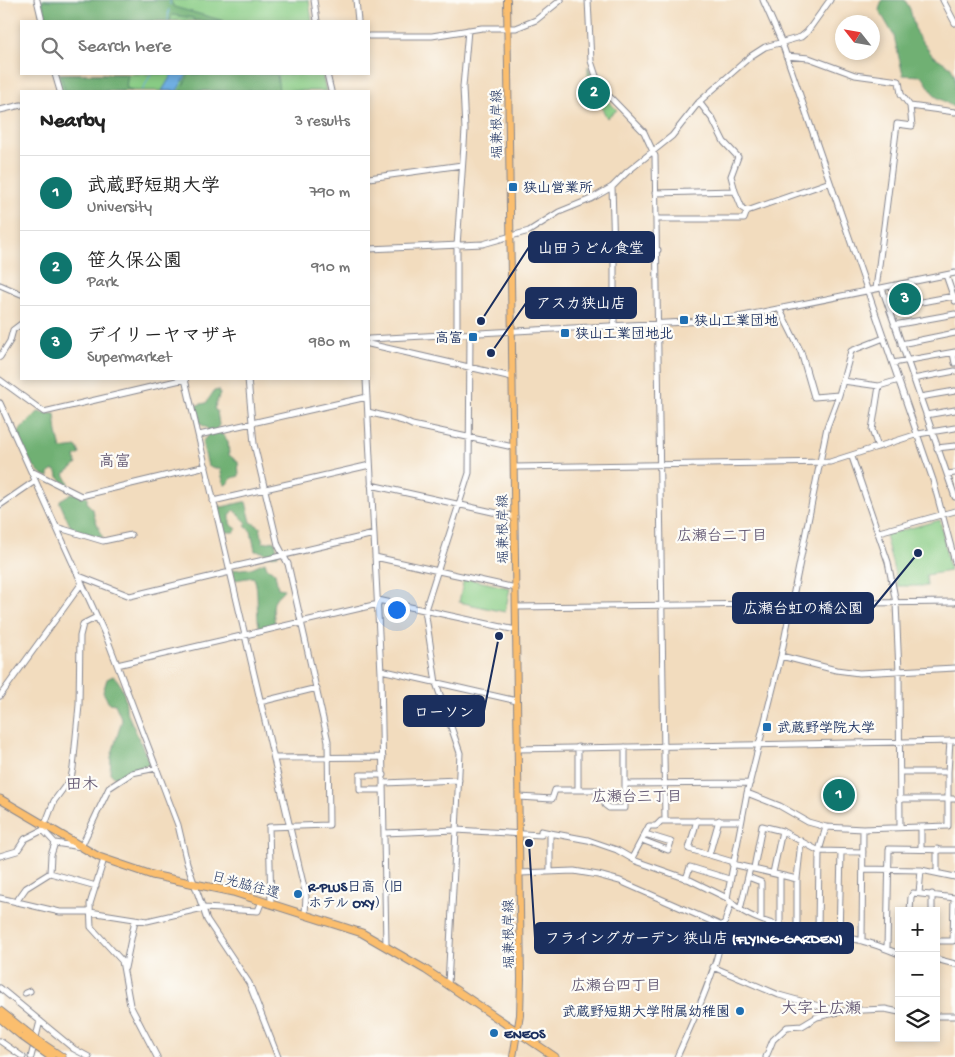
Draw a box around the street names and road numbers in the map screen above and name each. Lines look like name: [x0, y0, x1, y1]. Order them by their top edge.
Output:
street label: 堀兼根岸線: [489, 89, 508, 159]
street label: 堀兼根岸線: [495, 494, 514, 564]
street label: 日光脇往還: [209, 869, 281, 904]
street label: 堀兼根岸線: [501, 899, 520, 969]

